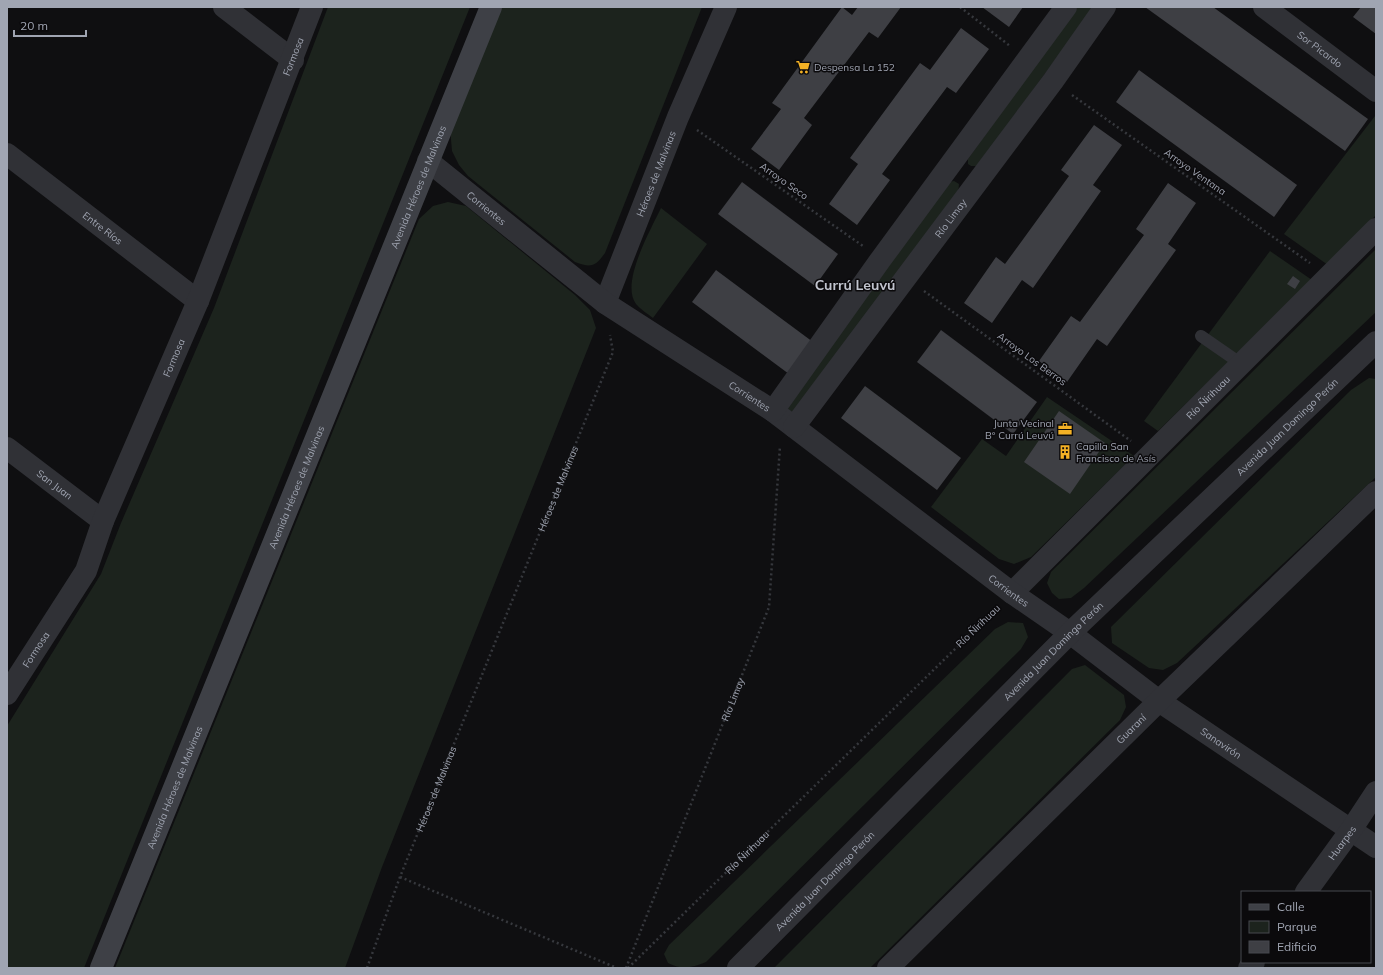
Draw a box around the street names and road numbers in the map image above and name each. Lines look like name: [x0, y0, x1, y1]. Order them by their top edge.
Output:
street label: Sor Picardo: [1295, 28, 1345, 70]
street label: Formosa: [280, 35, 306, 77]
street label: Avenida Héroes de Malvinas: [387, 123, 449, 250]
street label: Héroes de Malvinas: [633, 129, 678, 218]
street label: Arroyo Ventana: [1161, 146, 1229, 198]
street label: Arroyo Seco: [757, 160, 811, 203]
street label: Corrientes: [464, 188, 509, 228]
street label: Río Limay: [932, 195, 970, 240]
street label: Entre Ríos: [80, 208, 125, 247]
street label: Arroyo Los Berros: [995, 329, 1069, 389]
street label: Formosa: [160, 337, 188, 379]
street label: Río Ñirihuau: [1183, 372, 1233, 422]
street label: Avenida Juan Domingo Perón: [1233, 375, 1341, 478]
street label: Corrientes: [726, 378, 773, 414]
street label: Avenida Héroes de Malvinas: [265, 424, 327, 551]
street label: Héroes de Malvinas: [534, 444, 581, 533]
street label: San Juan: [34, 467, 75, 502]
street label: Corrientes: [986, 571, 1032, 609]
street label: Avenida Juan Domingo Perón: [1000, 598, 1106, 703]
street label: Río Ñirihuau: [953, 602, 1003, 650]
street label: Formosa: [19, 629, 52, 670]
street label: Río Limay: [718, 675, 747, 723]
street label: Guaraní: [1113, 711, 1149, 746]
street label: Avenida Héroes de Malvinas: [144, 724, 205, 851]
street label: Sanavirón: [1198, 724, 1244, 761]
street label: Héroes de Malvinas: [413, 744, 459, 833]
street label: Huarpes: [1325, 823, 1359, 862]
street label: Río Ñirihuau: [722, 828, 772, 877]
street label: Avenida Juan Domingo Perón: [772, 828, 877, 933]

